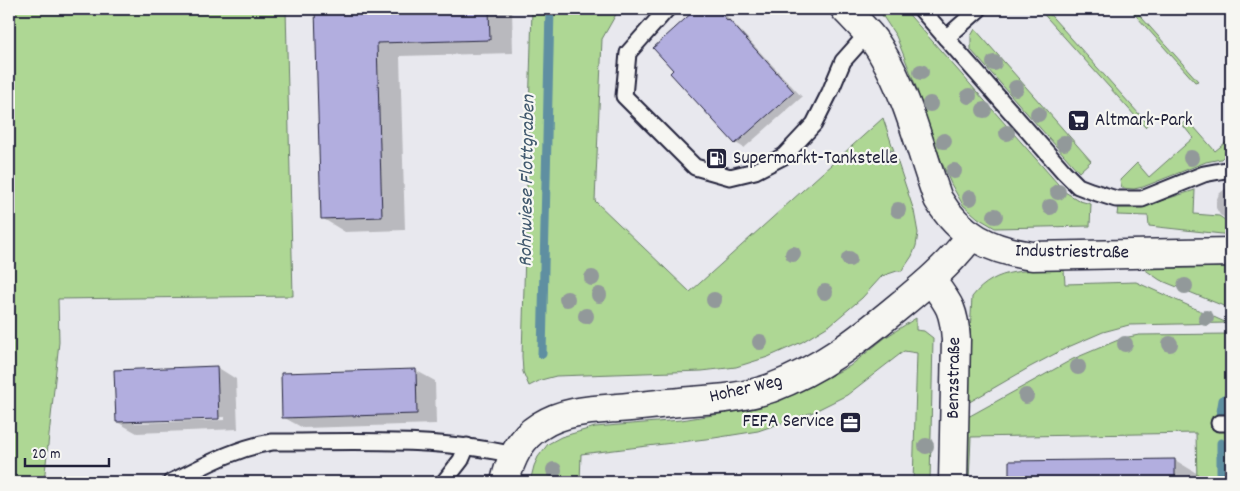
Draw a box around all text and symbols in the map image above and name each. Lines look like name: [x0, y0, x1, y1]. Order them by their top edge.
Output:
water label: Rohrwiese Flottgraben: [513, 94, 544, 267]
place label: Altmark-Park: [1095, 108, 1193, 135]
supermarket icon: Altmark-Park: [1067, 109, 1091, 133]
place label: Supermarkt-Tankstelle: [733, 146, 898, 173]
fuel station icon: Supermarkt-Tankstelle: [705, 147, 729, 171]
street label: Industriestraße: [1015, 239, 1129, 267]
street label: Benzstraße: [941, 337, 969, 419]
street label: Hoher Weg: [707, 368, 785, 412]
place label: FEFA Service: [743, 409, 834, 436]
office icon: FEFA Service: [838, 410, 862, 434]
scale bar: [25, 436, 109, 468]
text: 20 m: [32, 444, 60, 466]

